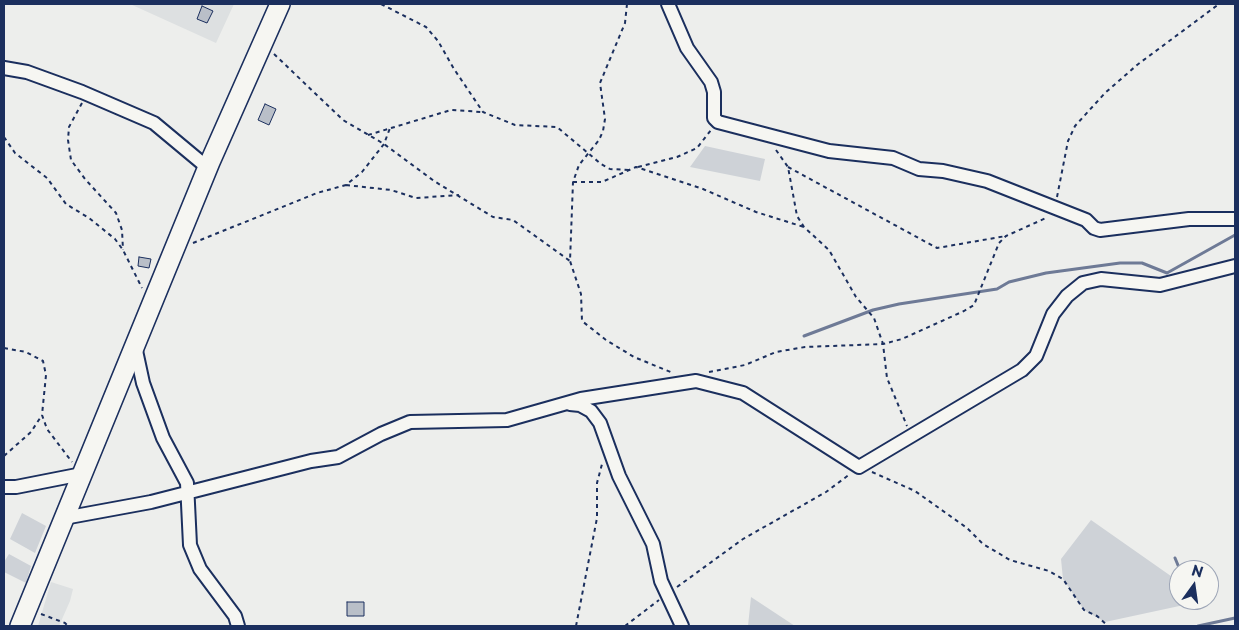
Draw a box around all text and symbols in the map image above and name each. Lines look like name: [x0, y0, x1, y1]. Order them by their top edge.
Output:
text: N: [1190, 559, 1205, 582]
north arrow: [1169, 560, 1219, 610]

